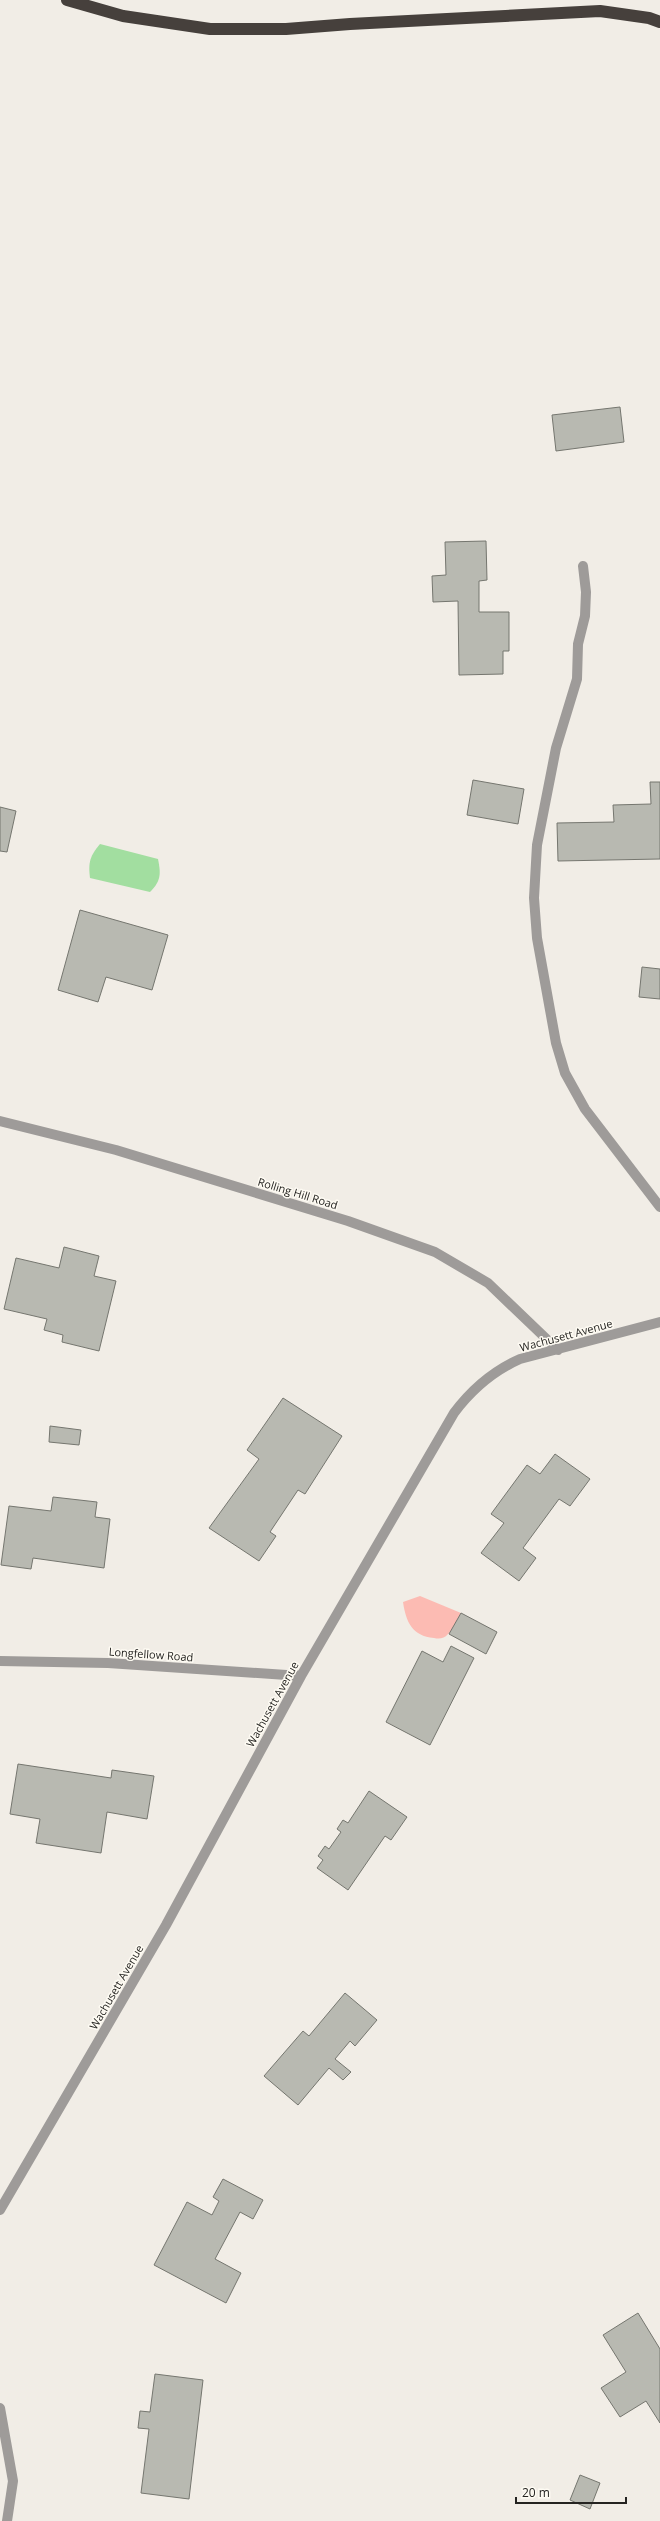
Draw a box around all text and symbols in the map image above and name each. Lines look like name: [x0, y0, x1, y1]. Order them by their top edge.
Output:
street label: Rolling Hill Road: [256, 1174, 340, 1212]
street label: Wachusett Avenue: [518, 1315, 614, 1355]
street label: Longfellow Road: [108, 1644, 194, 1664]
street label: Wachusett Avenue: [242, 1659, 302, 1749]
street label: Wachusett Avenue: [86, 1942, 146, 2032]
scale bar: [516, 2479, 626, 2505]
text: 20 m: [522, 2484, 550, 2501]

